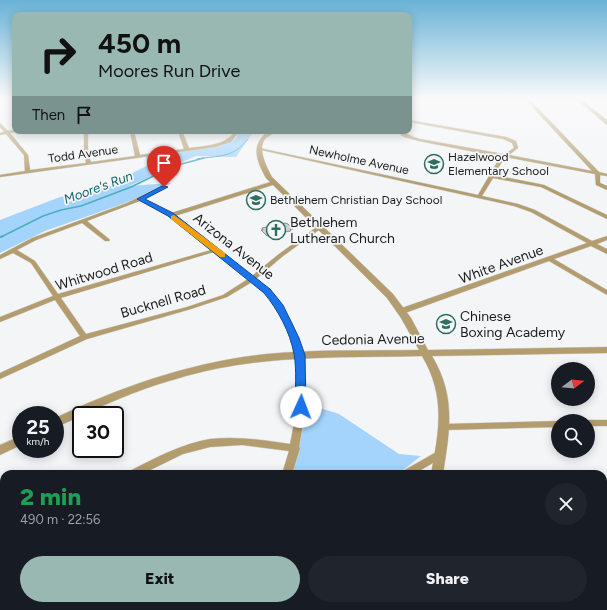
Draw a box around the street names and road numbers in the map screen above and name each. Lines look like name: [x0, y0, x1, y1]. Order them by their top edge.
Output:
street label: Todd Avenue: [47, 142, 119, 166]
street label: Newholme Avenue: [308, 143, 411, 178]
street label: Arizona Avenue: [190, 209, 278, 284]
street label: White Avenue: [457, 241, 546, 288]
street label: Whitwood Road: [53, 249, 155, 294]
street label: Bucknell Road: [118, 281, 208, 322]
street label: Cedonia Avenue: [321, 330, 425, 349]

